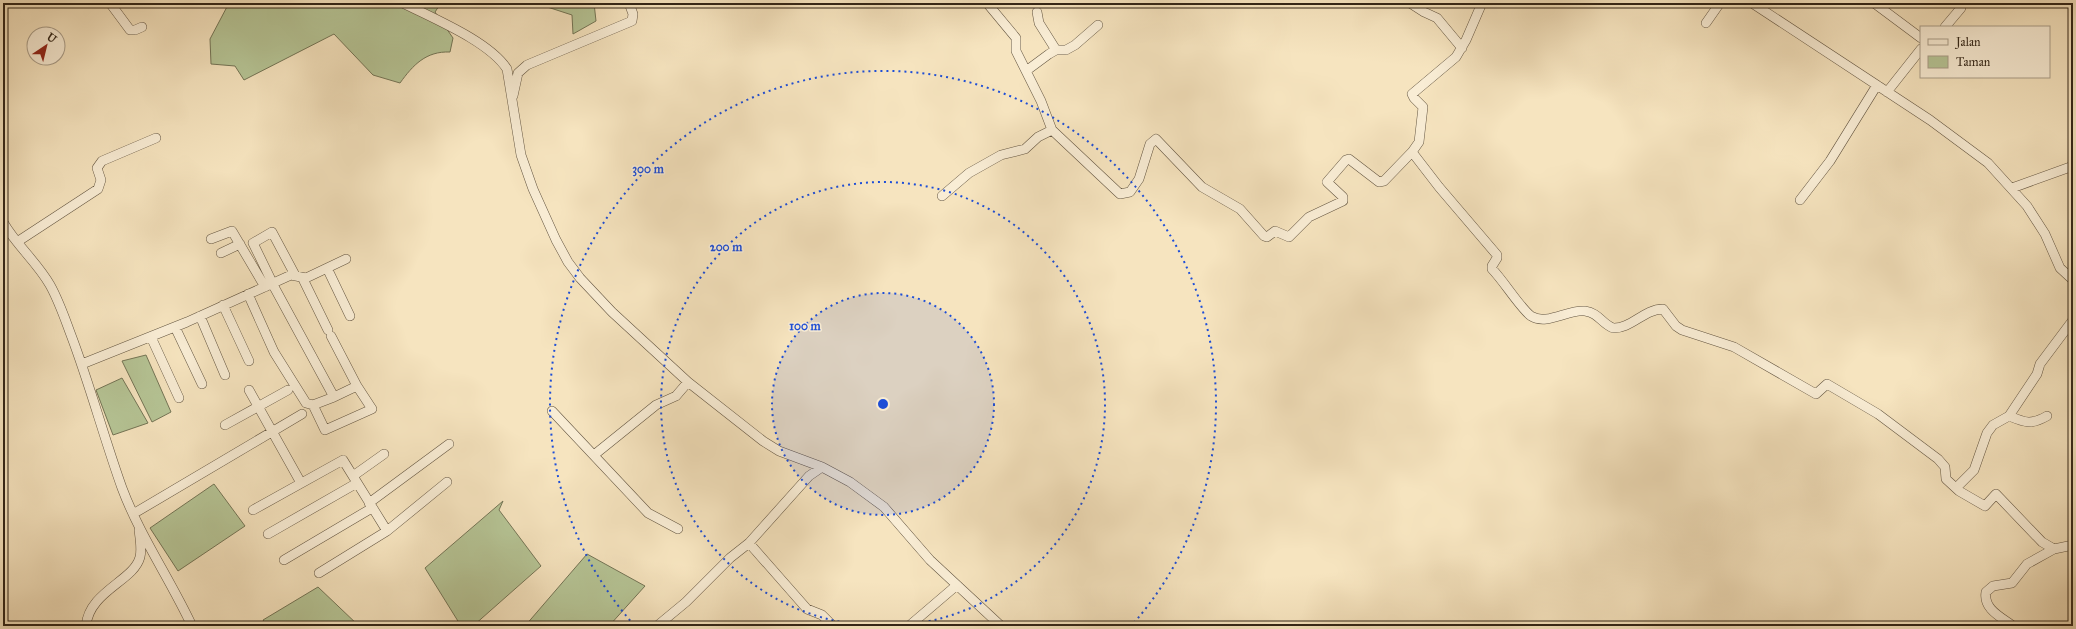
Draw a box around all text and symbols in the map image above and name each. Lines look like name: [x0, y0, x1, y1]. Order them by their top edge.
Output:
north arrow: [26, 26, 66, 66]
legend: [1920, 26, 2050, 78]
text: U: [44, 30, 59, 46]
text: Jalan: [1954, 35, 1981, 50]
text: Taman: [1956, 55, 1991, 69]
text: 300 m: [632, 162, 665, 177]
text: 200 m: [710, 240, 743, 254]
text: 100 m: [789, 319, 822, 333]
centre of rings: [876, 397, 890, 411]

